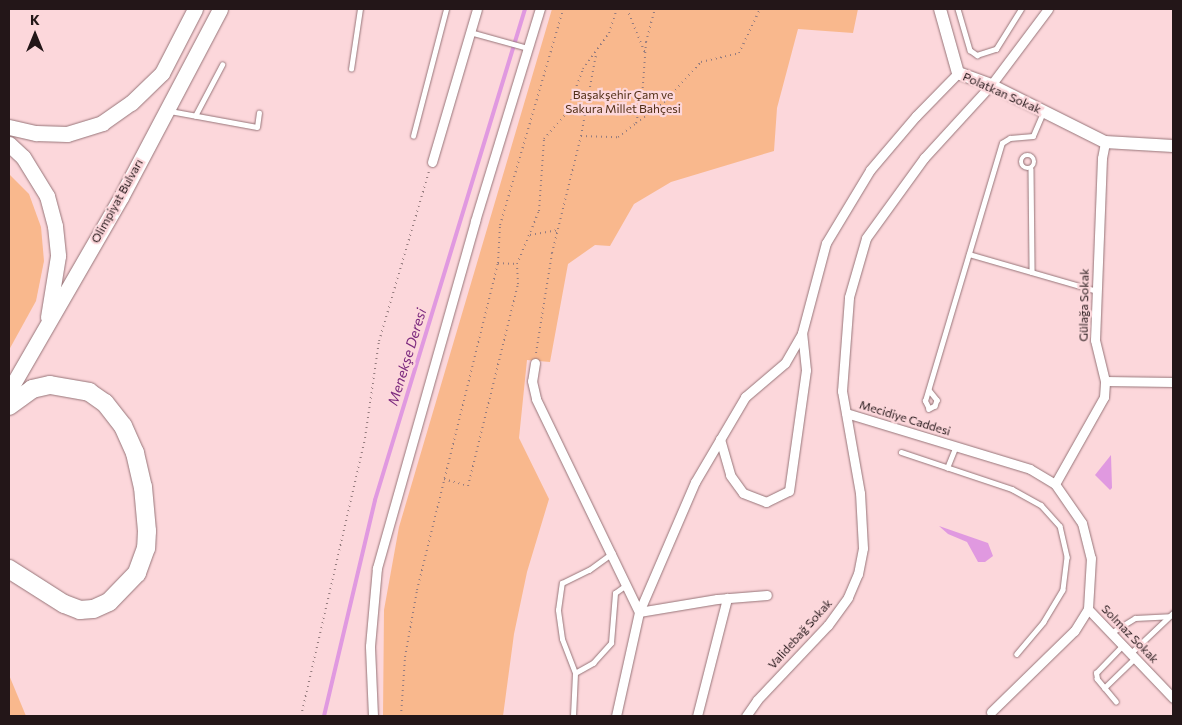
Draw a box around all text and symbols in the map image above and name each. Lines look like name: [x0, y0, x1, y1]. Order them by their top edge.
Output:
north arrow: [10, 10, 60, 60]
text: K: [30, 11, 40, 28]
street label: Polatkan Sokak: [961, 69, 1043, 117]
park label: Başakşehir Çam ve Sakura Millet Bahçesi: [565, 88, 681, 116]
street label: Olimpiyat Bulvarı: [88, 156, 146, 246]
street label: Gülağa Sokak: [1076, 268, 1092, 342]
water label: Menekşe Deresi: [384, 306, 430, 408]
street label: Mecidiye Caddesi: [858, 397, 952, 439]
street label: Validebağ Sokak: [765, 596, 835, 672]
street label: Solmaz Sokak: [1099, 602, 1161, 666]

